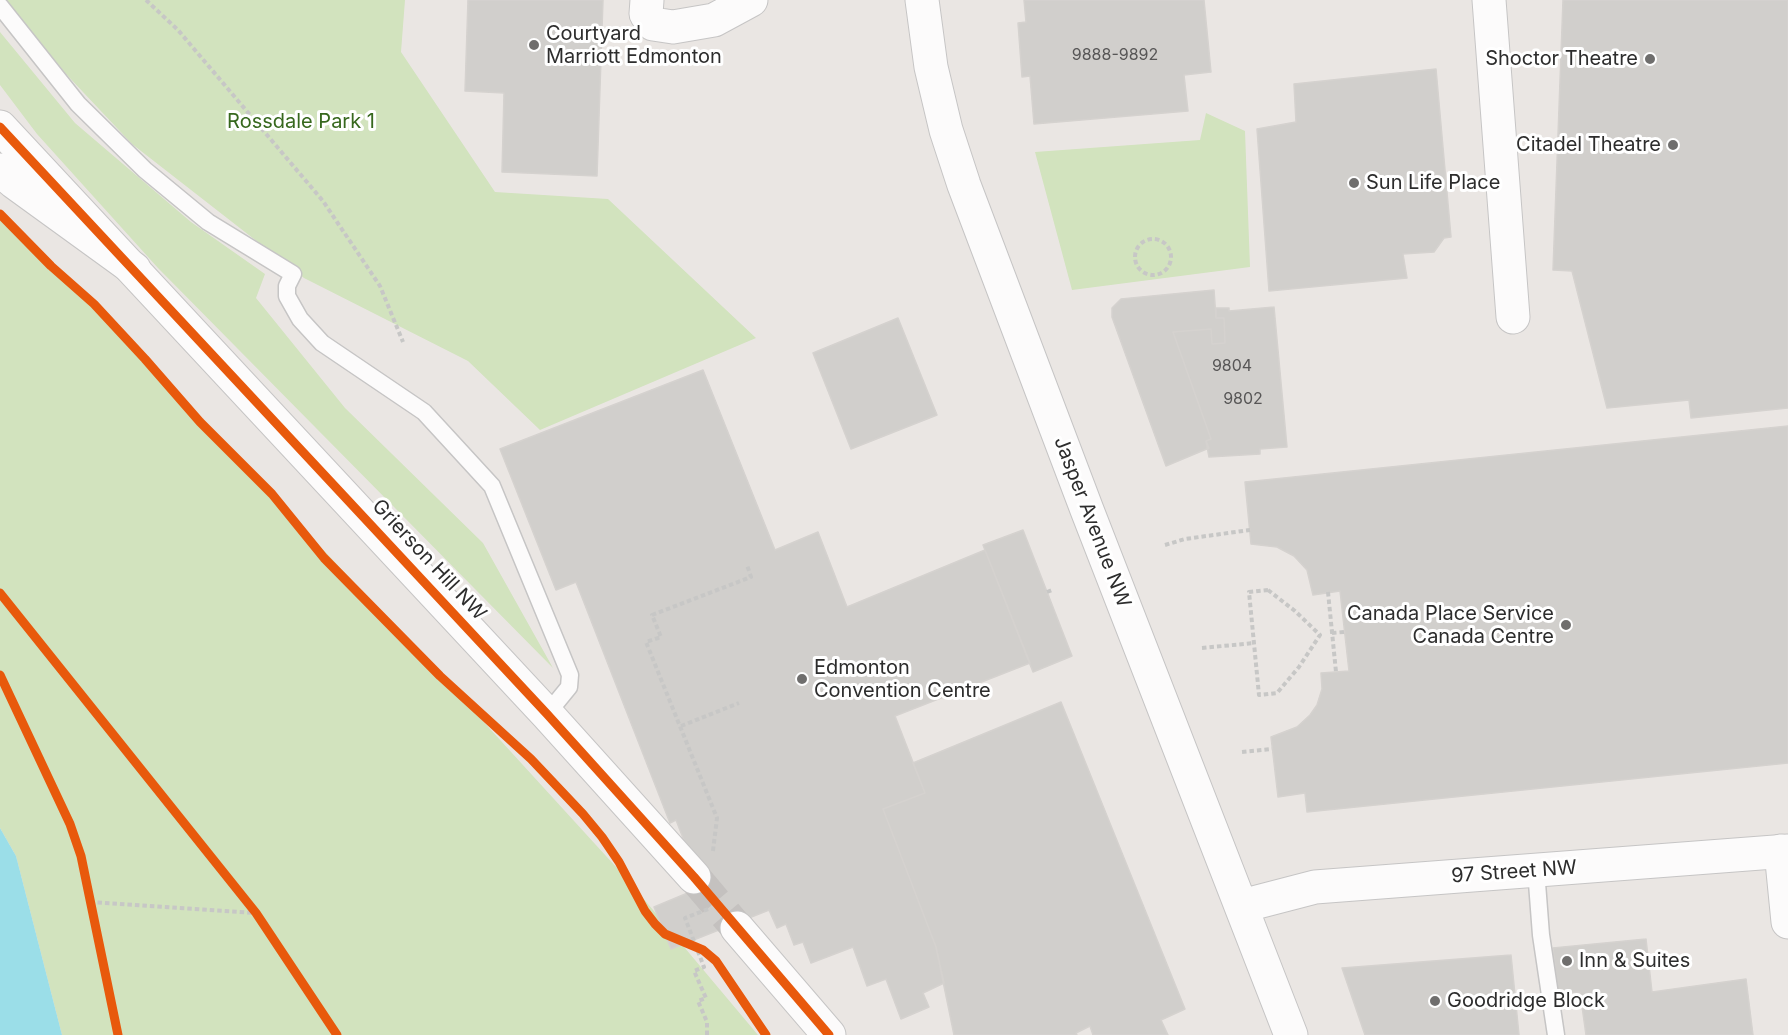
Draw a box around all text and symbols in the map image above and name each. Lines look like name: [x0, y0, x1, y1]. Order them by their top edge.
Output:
place label: Courtyard Marriott Edmonton: [546, 22, 722, 69]
marker: Courtyard Marriott Edmonton: [527, 38, 541, 52]
house number: 9888-9892: [1072, 45, 1158, 65]
place label: Shoctor Theatre: [1485, 47, 1638, 71]
marker: Shoctor Theatre: [1643, 52, 1657, 66]
park label: Rossdale Park 1: [227, 110, 375, 134]
place label: Citadel Theatre: [1516, 133, 1661, 157]
marker: Citadel Theatre: [1666, 138, 1680, 152]
place label: Sun Life Place: [1366, 171, 1500, 195]
marker: Sun Life Place: [1347, 176, 1361, 190]
house number: 9804: [1212, 356, 1252, 376]
house number: 9802: [1223, 389, 1263, 409]
street label: Jasper Avenue NW: [1048, 433, 1136, 611]
street label: Grierson Hill NW: [367, 495, 491, 625]
place label: Canada Place Service Canada Centre: [1347, 602, 1554, 649]
marker: Canada Place Service Canada Centre: [1559, 618, 1573, 632]
place label: Edmonton Convention Centre: [814, 656, 991, 703]
marker: Edmonton Convention Centre: [795, 672, 809, 686]
street label: 97 Street NW: [1450, 856, 1578, 888]
place label: Inn & Suites: [1579, 949, 1690, 973]
marker: Inn & Suites: [1560, 954, 1574, 968]
place label: Goodridge Block: [1447, 989, 1605, 1013]
marker: Goodridge Block: [1428, 994, 1442, 1008]

